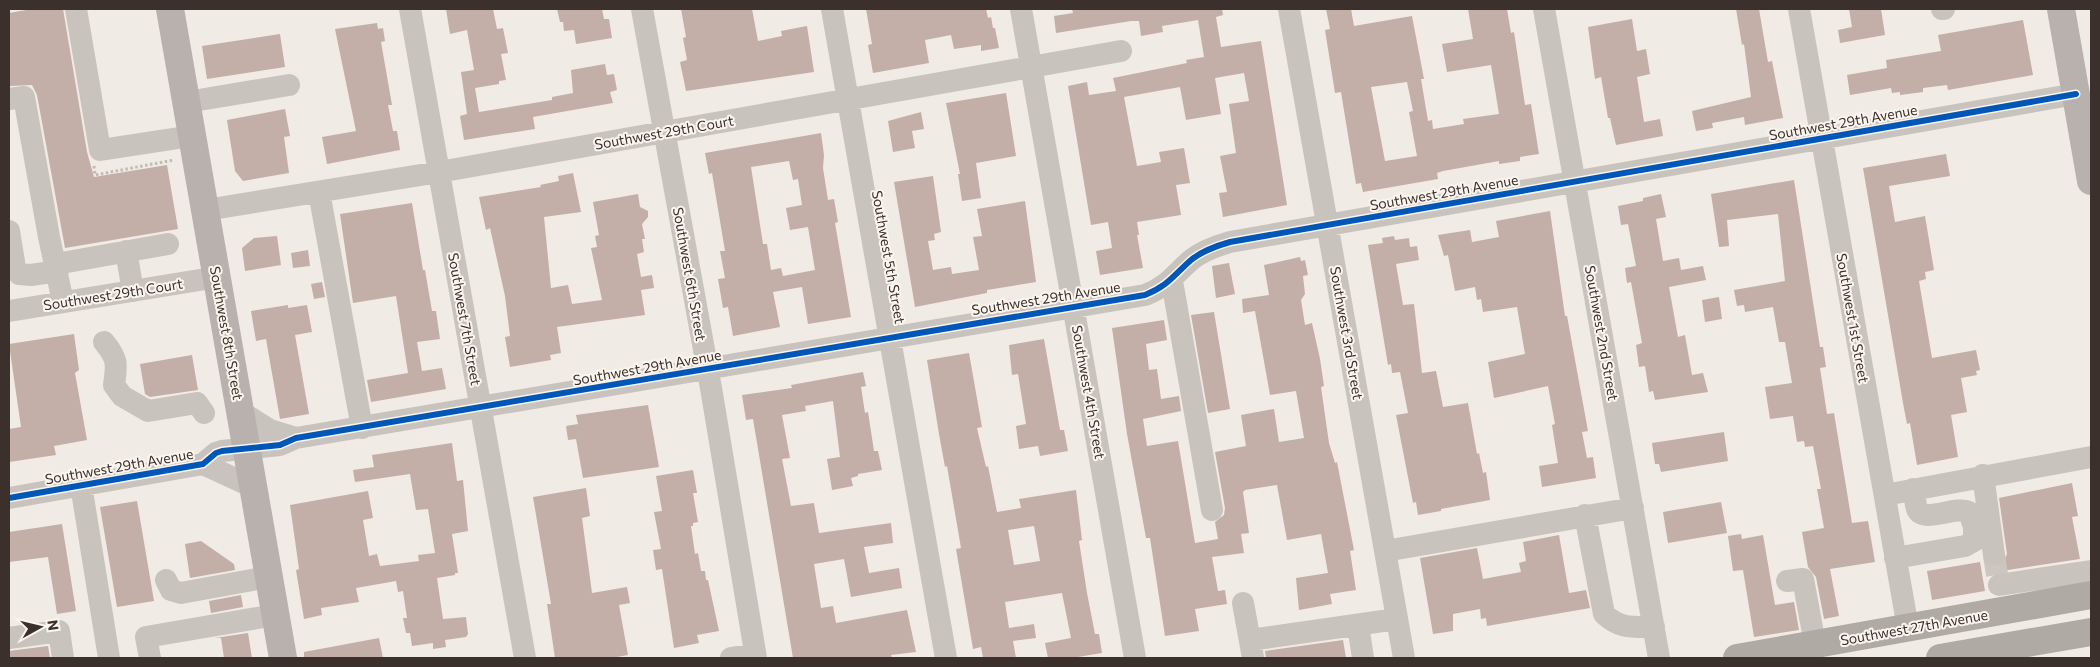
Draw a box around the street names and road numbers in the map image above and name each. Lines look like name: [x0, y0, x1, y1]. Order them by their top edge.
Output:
street label: Southwest 29th Avenue: [1767, 101, 1919, 143]
street label: Southwest 29th Court: [593, 111, 735, 153]
street label: Southwest 29th Avenue: [1368, 171, 1520, 213]
street label: Southwest 5th Street: [869, 189, 909, 325]
street label: Southwest 6th Street: [670, 206, 710, 343]
street label: Southwest 7th Street: [445, 251, 485, 387]
street label: Southwest 1st Street: [1833, 252, 1873, 384]
street label: Southwest 2nd Street: [1582, 264, 1622, 402]
street label: Southwest 8th Street: [207, 265, 247, 402]
street label: Southwest 3rd Street: [1327, 265, 1367, 401]
street label: Southwest 29th Court: [42, 275, 184, 313]
street label: Southwest 29th Avenue: [970, 278, 1122, 318]
street label: Southwest 4th Street: [1069, 324, 1109, 460]
street label: Southwest 29th Avenue: [571, 346, 723, 388]
street label: Southwest 29th Avenue: [43, 445, 195, 487]
street label: Southwest 27th Avenue: [1839, 606, 1989, 648]

